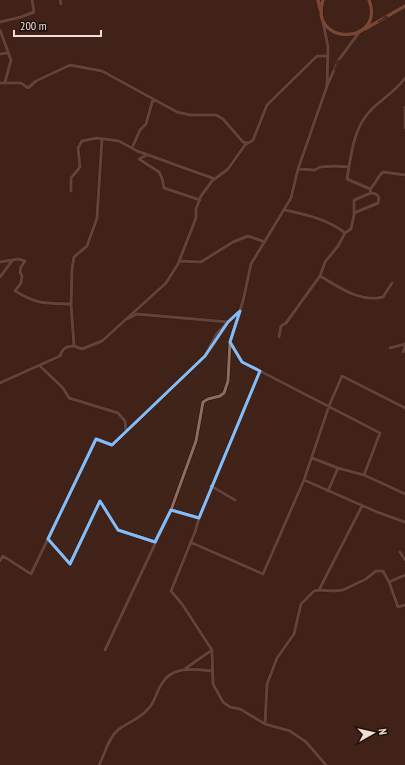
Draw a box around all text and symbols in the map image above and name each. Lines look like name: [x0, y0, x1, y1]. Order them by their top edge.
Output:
scale bar: [14, 12, 101, 38]
one-way arrow: [377, 16, 389, 23]
text: 200 m: [20, 18, 47, 33]
one-way arrow: [334, 59, 340, 70]
north arrow: [353, 713, 393, 753]
text: N: [376, 728, 390, 736]

